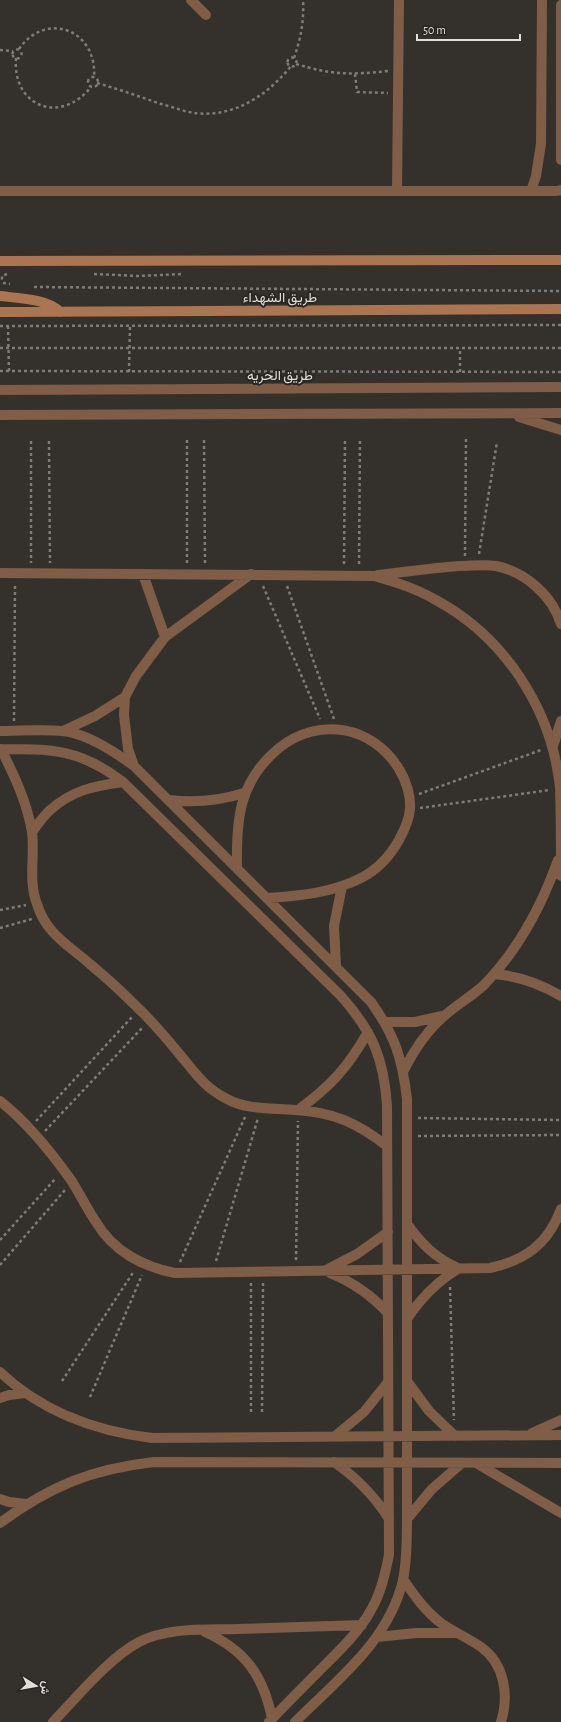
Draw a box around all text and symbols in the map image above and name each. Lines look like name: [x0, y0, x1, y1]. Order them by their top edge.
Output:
scale bar: [417, 16, 520, 42]
text: 50 m: [423, 24, 446, 36]
street label: طريق الشهداء: [243, 291, 317, 306]
street label: طريق الحريه: [247, 369, 313, 384]
north arrow: [16, 1666, 56, 1706]
text: ش: [38, 1680, 52, 1695]

